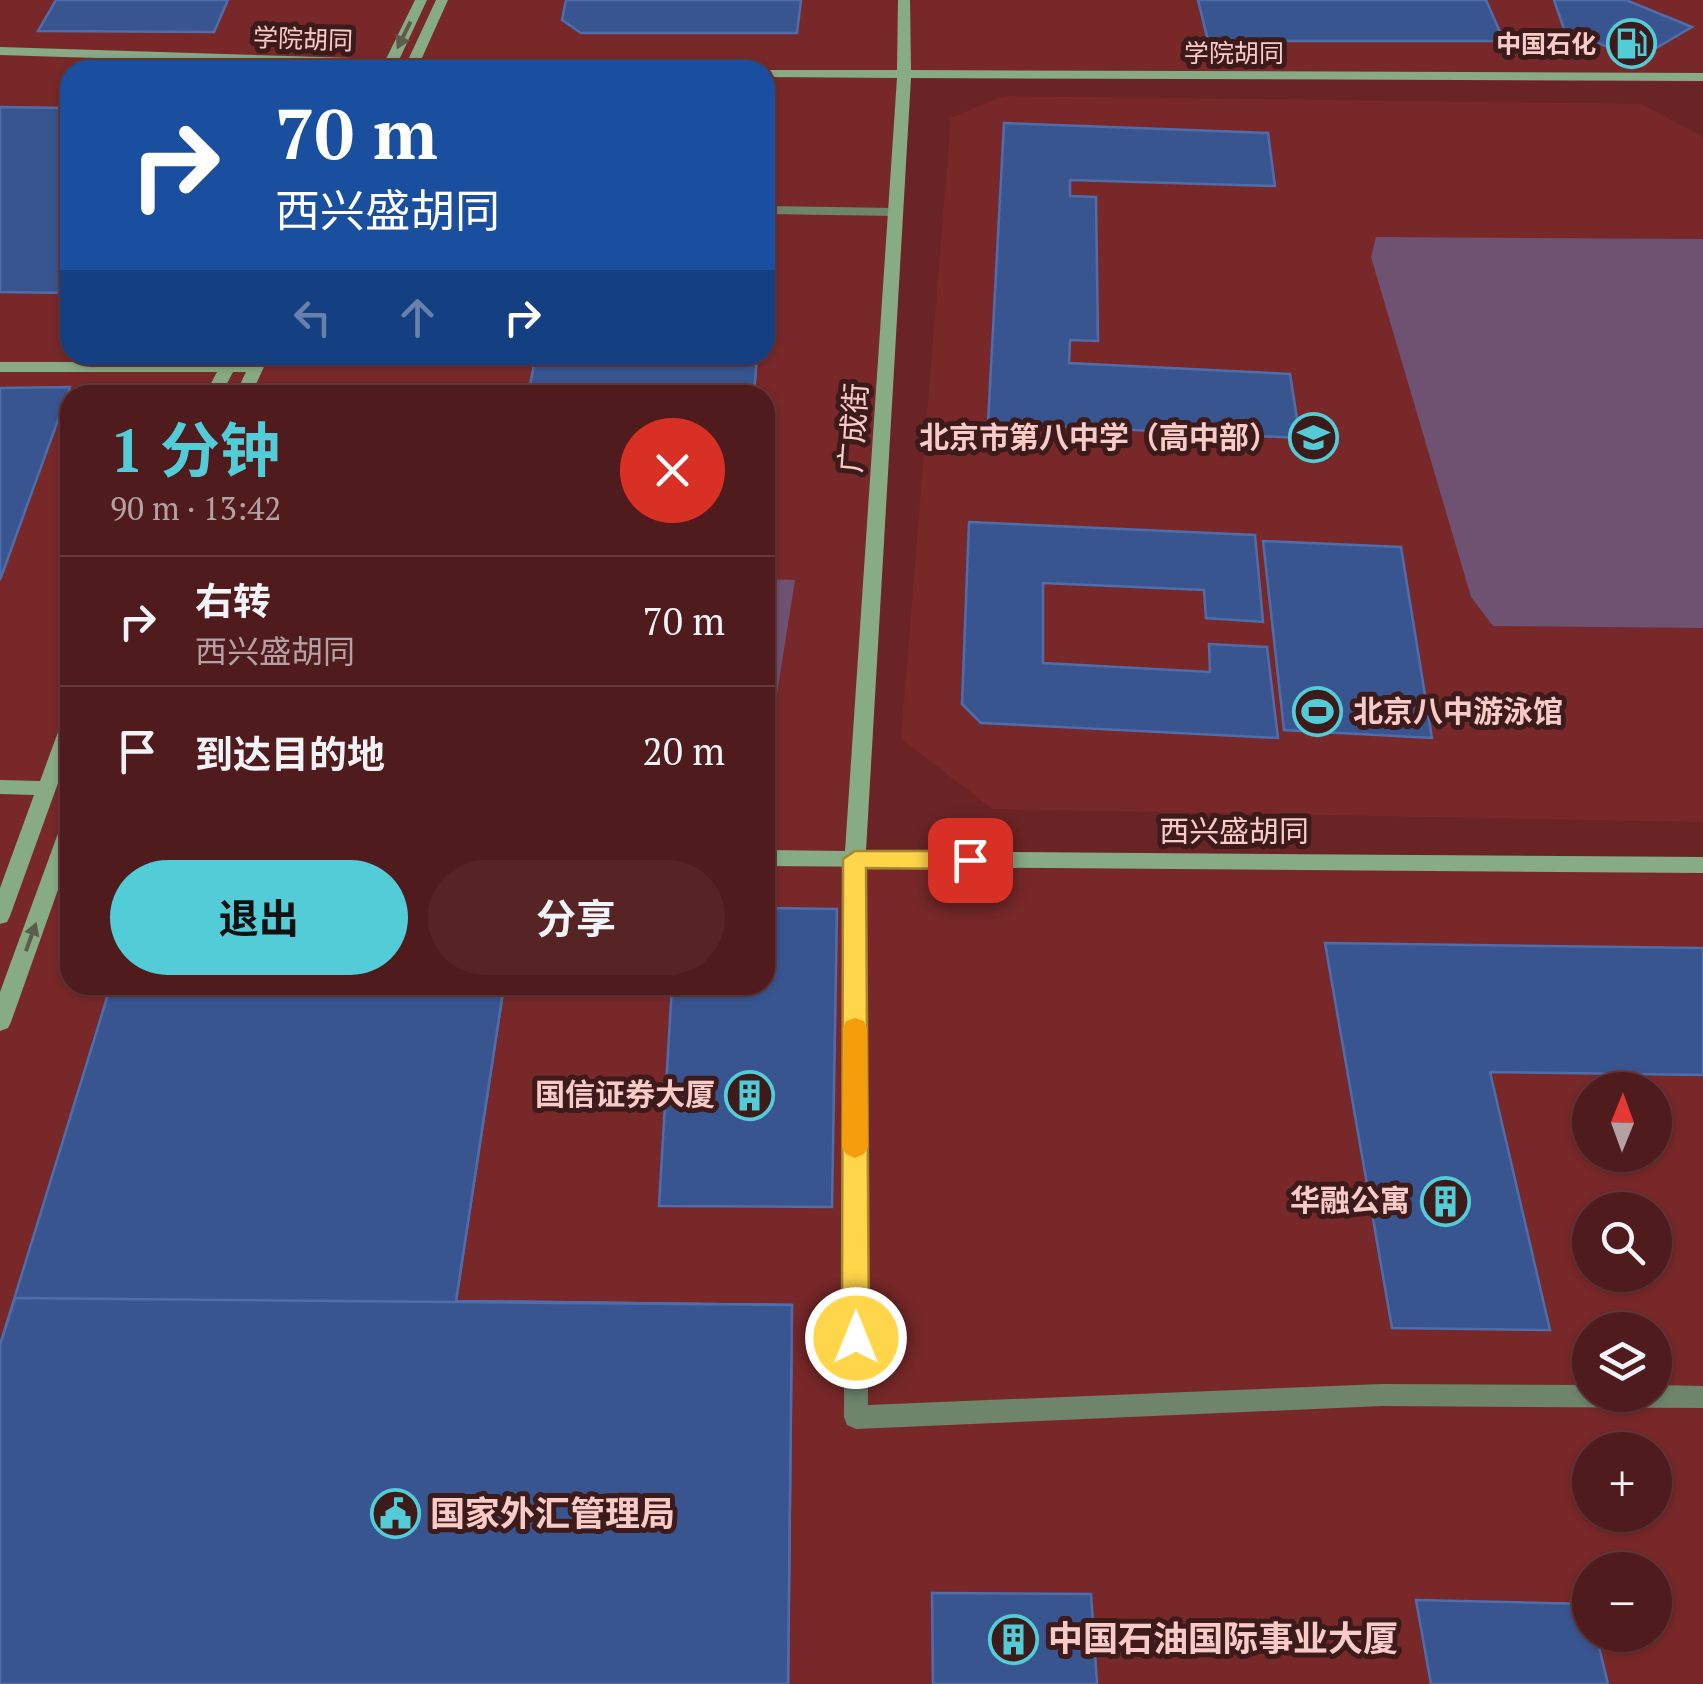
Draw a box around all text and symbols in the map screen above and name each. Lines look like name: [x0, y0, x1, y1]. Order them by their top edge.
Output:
fuel station icon: 中国石化: [1605, 18, 1657, 70]
street label: 学院胡同: [252, 20, 354, 57]
one-way arrow: [396, 21, 413, 50]
place label: 中国石化: [1496, 27, 1596, 60]
street label: 学院胡同: [1184, 36, 1284, 69]
text: 70 m: [275, 86, 438, 179]
icon: right: [110, 100, 240, 230]
text: 西兴盛胡同: [275, 180, 500, 240]
icon: left: [285, 290, 340, 345]
icon: ahead: [390, 290, 445, 345]
icon: right: [495, 290, 550, 345]
street label: 广成街: [830, 382, 876, 474]
text: 1 分钟: [110, 410, 280, 489]
school or university icon: 北京市第八中学（高中部）: [1288, 412, 1340, 464]
place label: 北京市第八中学（高中部）: [919, 417, 1279, 457]
button: close: [620, 418, 725, 523]
text: 90 m · 13:42: [110, 487, 281, 529]
text: 右转: [195, 576, 271, 626]
icon: right: [110, 594, 165, 649]
text: 70 m: [642, 596, 725, 646]
text: 西兴盛胡同: [195, 630, 355, 672]
sports icon: 北京八中游泳馆: [1292, 686, 1344, 738]
place label: 北京八中游泳馆: [1353, 691, 1563, 731]
icon: arrive: [110, 724, 165, 779]
text: 20 m: [642, 726, 725, 776]
text: 到达目的地: [195, 729, 385, 779]
street label: 西兴盛胡同: [1159, 811, 1309, 851]
pin: [928, 818, 1013, 903]
icon: arrive: [943, 833, 998, 888]
button: 退出: [110, 860, 408, 975]
button: 分享: [428, 860, 725, 975]
one-way arrow: [24, 921, 39, 951]
building icon: 国信证券大厦: [724, 1069, 776, 1121]
north arrow: [1572, 1072, 1672, 1172]
map controls: [1572, 1072, 1672, 1652]
place label: 国信证券大厦: [535, 1074, 715, 1114]
building icon: 华融公寓: [1419, 1175, 1471, 1227]
place label: 华融公寓: [1290, 1180, 1410, 1220]
button: search: [1572, 1192, 1672, 1292]
position arrow: [804, 1286, 908, 1390]
button: layers: [1572, 1312, 1672, 1412]
button: +: [1572, 1432, 1672, 1532]
public building icon: 国家外汇管理局: [369, 1488, 421, 1540]
place label: 国家外汇管理局: [430, 1490, 675, 1536]
button: −: [1572, 1552, 1672, 1652]
building icon: 中国石油国际事业大厦: [987, 1613, 1039, 1665]
place label: 中国石油国际事业大厦: [1048, 1615, 1398, 1661]

